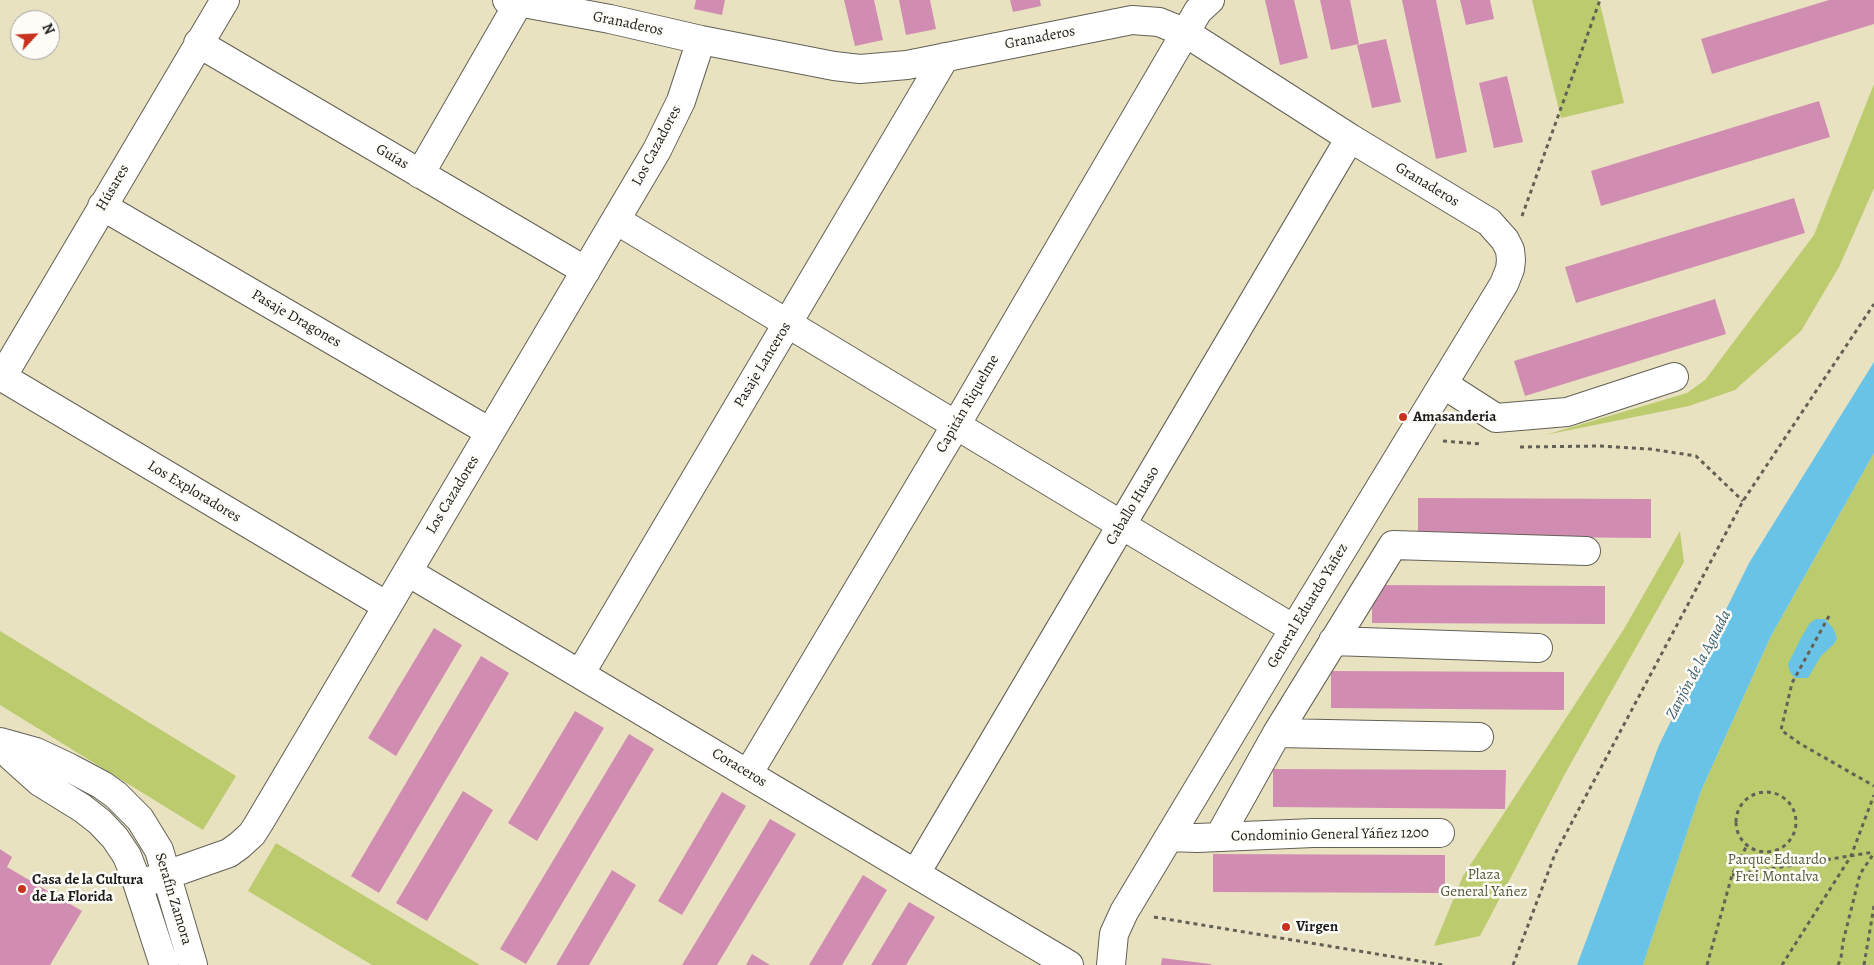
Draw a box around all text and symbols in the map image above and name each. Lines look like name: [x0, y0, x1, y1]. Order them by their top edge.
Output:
street label: Granaderos: [591, 8, 665, 40]
north arrow: [10, 10, 60, 60]
text: N: [37, 20, 59, 38]
street label: Granaderos: [1003, 22, 1077, 54]
street label: Los Cazadores: [628, 103, 686, 189]
street label: Guías: [372, 140, 412, 174]
street label: Granaderos: [1392, 159, 1462, 211]
street label: Húsares: [93, 162, 133, 214]
street label: Pasaje Dragones: [248, 286, 344, 352]
street label: Pasaje Lanceros: [731, 319, 795, 411]
street label: Capitán Riquelme: [933, 352, 1003, 456]
place label: Amasanderia: [1413, 408, 1496, 426]
marker: Amasanderia: [1397, 411, 1409, 423]
street label: Los Cazadores: [423, 453, 483, 537]
street label: Los Exploradores: [144, 457, 244, 527]
street label: Caballo Huaso: [1102, 463, 1164, 549]
street label: General Eduardo Yañez: [1264, 540, 1352, 672]
water label: Zanjón de la Aguada: [1662, 607, 1736, 723]
street label: Coraceros: [708, 745, 770, 791]
street label: Condominio General Yáñez 1200: [1231, 824, 1429, 846]
street label: Serafín Zamora: [150, 851, 196, 947]
park label: Parque Eduardo Frei Montalva: [1728, 851, 1826, 886]
park label: Plaza General Yañez: [1441, 866, 1527, 901]
place label: Casa de la Cultura de La Florida: [32, 871, 144, 906]
marker: Casa de la Cultura de La Florida: [16, 883, 28, 895]
place label: Virgen: [1296, 918, 1338, 936]
marker: Virgen: [1280, 921, 1292, 933]

